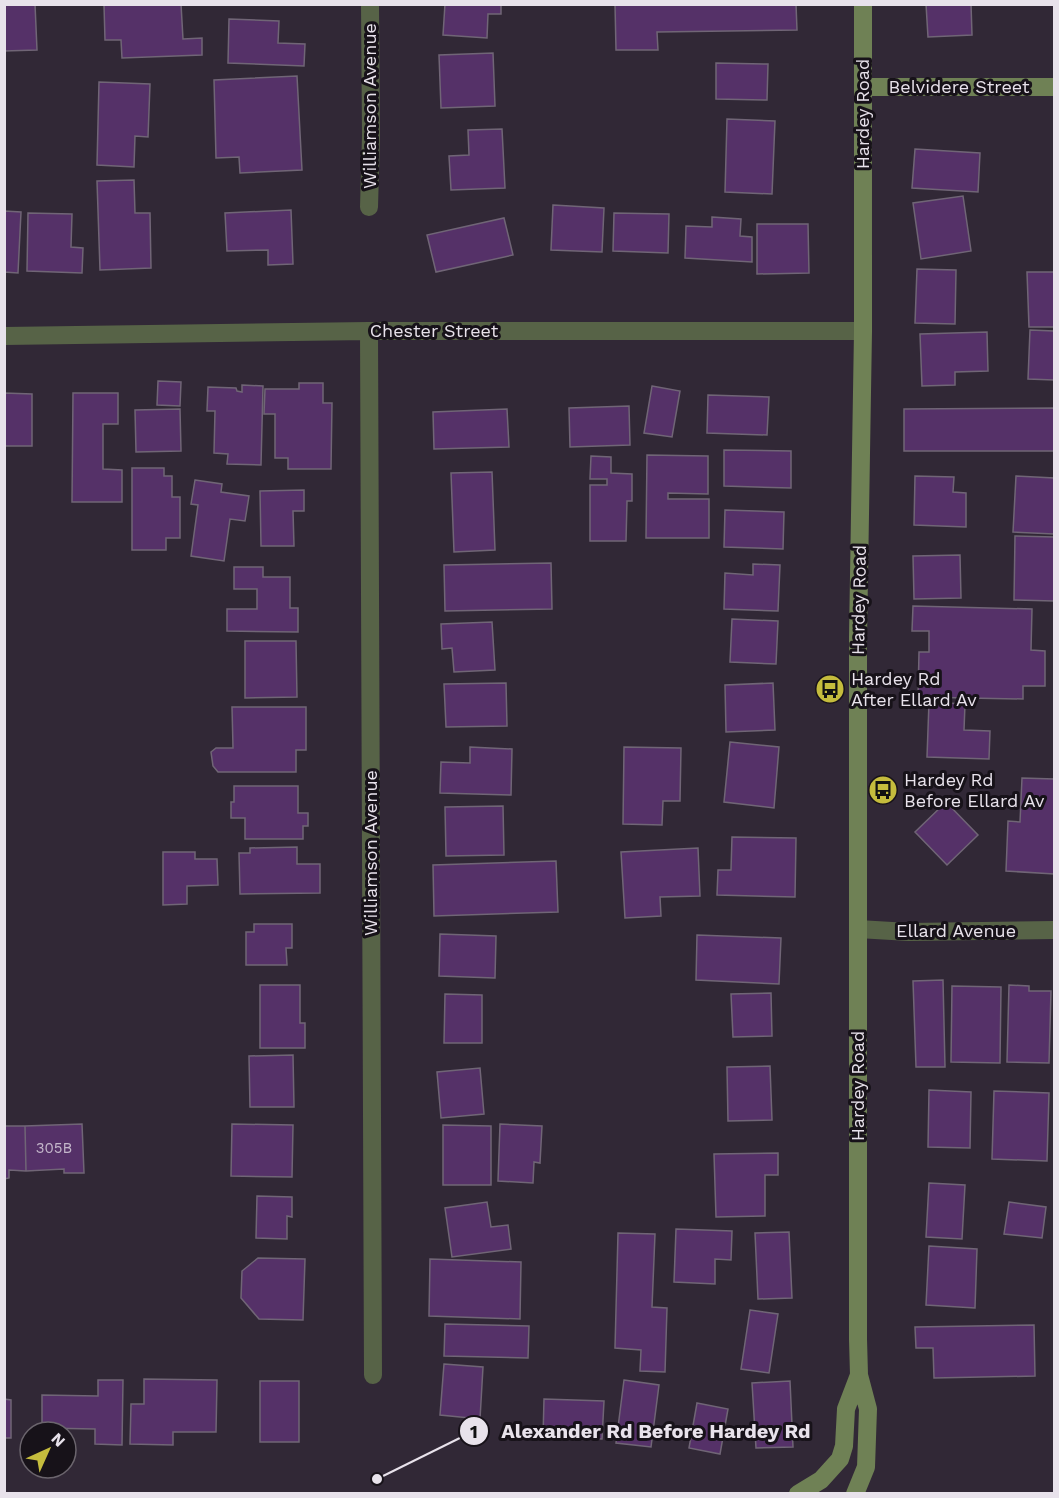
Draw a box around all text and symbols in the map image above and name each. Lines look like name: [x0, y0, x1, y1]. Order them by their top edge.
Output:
street label: Williamson Avenue: [359, 23, 380, 189]
street label: Hardey Road: [852, 59, 873, 169]
street label: Belvidere Street: [889, 76, 1030, 97]
street label: Chester Street: [370, 320, 499, 341]
street label: Hardey Road: [847, 545, 870, 655]
place label: Hardey Rd After Ellard Av: [851, 668, 977, 710]
bus stop icon: Hardey Rd After Ellard Av: [814, 673, 846, 705]
place label: Hardey Rd Before Ellard Av: [904, 769, 1045, 811]
street label: Williamson Avenue: [360, 770, 381, 936]
bus stop icon: Hardey Rd Before Ellard Av: [867, 774, 899, 806]
street label: Ellard Avenue: [896, 920, 1016, 941]
street label: Hardey Road: [847, 1031, 868, 1141]
house number: 305B: [36, 1139, 72, 1157]
callout: Alexander Rd Before Hardey Rd: [459, 1412, 823, 1450]
text: Alexander Rd Before Hardey Rd: [501, 1419, 811, 1443]
north arrow: [18, 1420, 78, 1480]
text: 1: [470, 1421, 478, 1442]
text: N: [47, 1429, 69, 1451]

